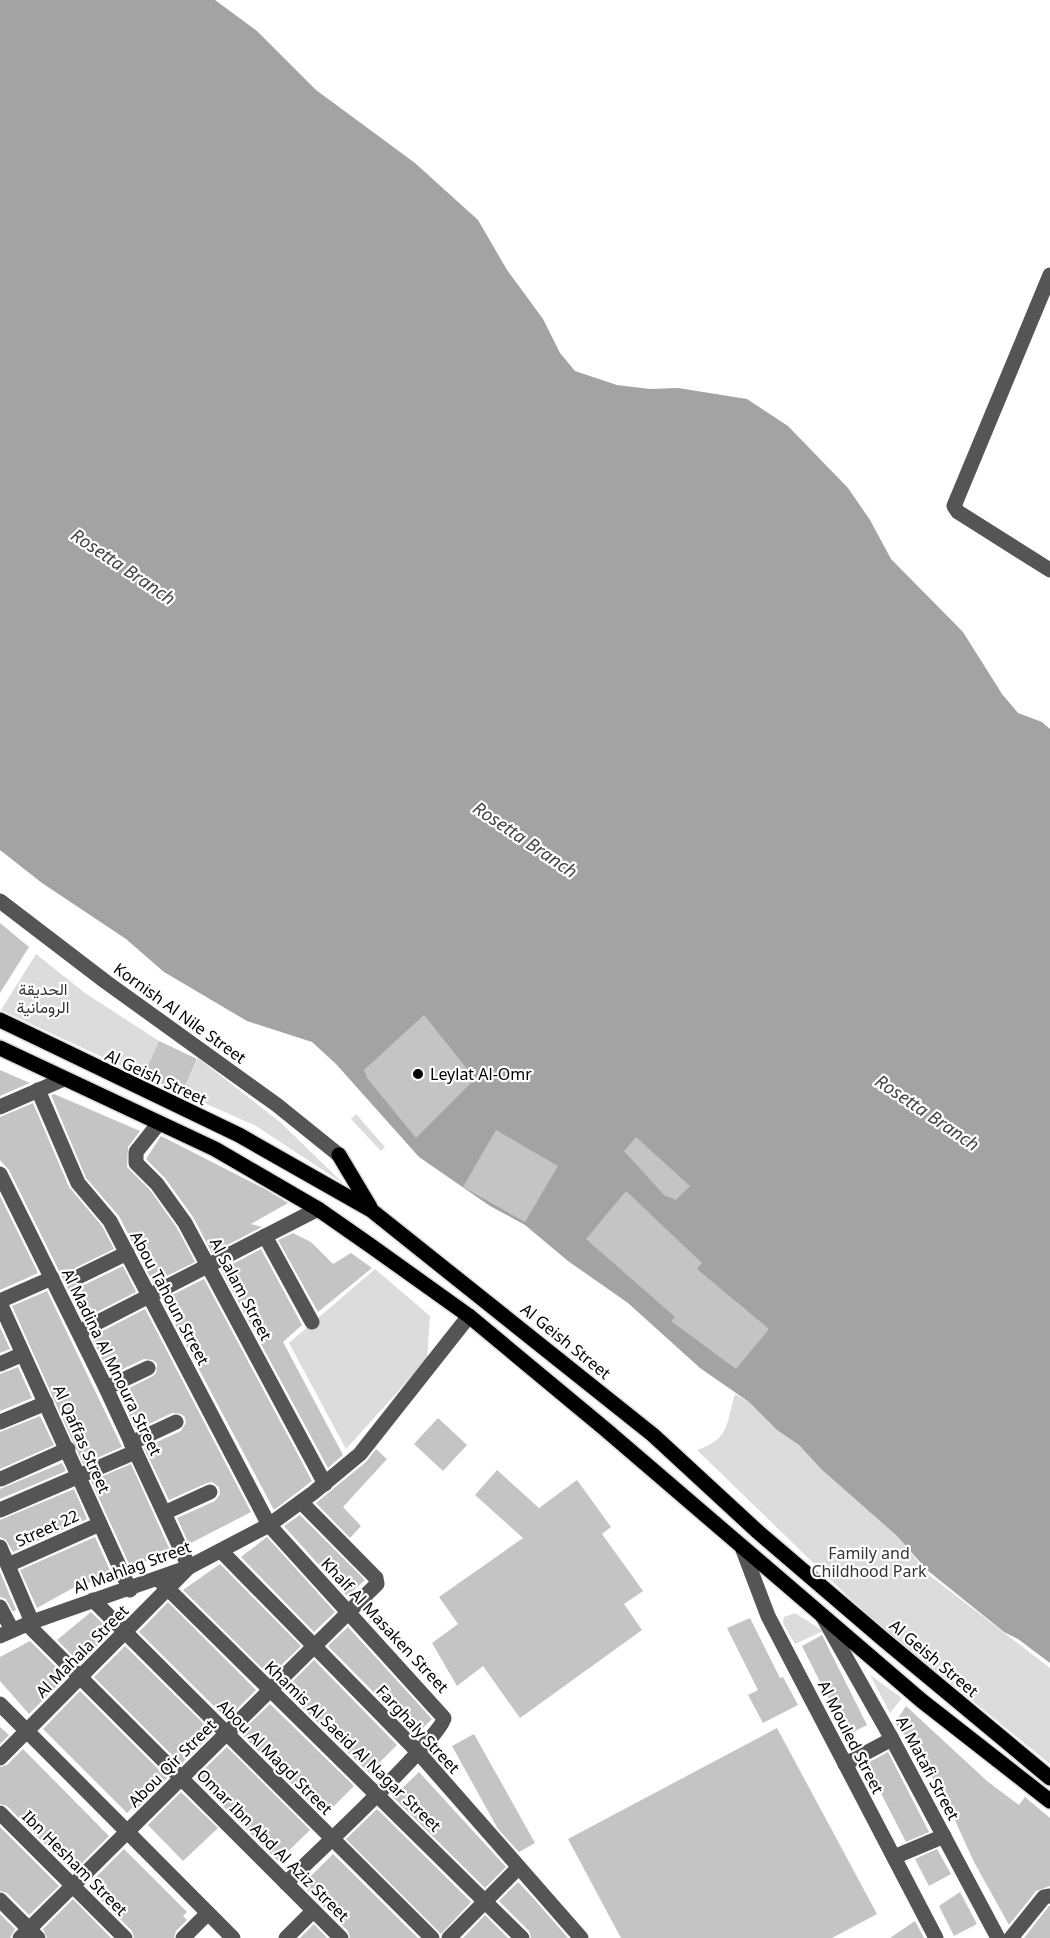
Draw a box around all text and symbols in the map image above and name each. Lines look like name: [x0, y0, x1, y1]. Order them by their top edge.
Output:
water label: Rosetta Branch: [67, 522, 180, 610]
water label: Rosetta Branch: [469, 795, 582, 883]
street label: Kornish Al Nile Street: [109, 957, 251, 1069]
park label: الحديقة الرومانية: [17, 978, 69, 1018]
street label: Al Geish Street: [102, 1044, 211, 1110]
place label: Leylat Al-Omr: [430, 1063, 532, 1085]
marker: Leylat Al-Omr: [411, 1067, 425, 1081]
water label: Rosetta Branch: [871, 1068, 984, 1156]
street label: Abou Tahoun Street: [125, 1227, 215, 1369]
street label: Al Salam Street: [205, 1234, 277, 1344]
street label: Al Madina Al Mnoura Street: [57, 1265, 167, 1459]
street label: Al Geish Street: [516, 1298, 616, 1384]
street label: Al Qaffas Street: [48, 1381, 116, 1497]
street label: Street 22: [12, 1504, 82, 1552]
street label: Al Mahlag Street: [70, 1535, 194, 1598]
park label: Family and Childhood Park: [811, 1542, 927, 1582]
street label: Khalf Al Masaken Street: [316, 1553, 454, 1698]
street label: Al Mahala Street: [31, 1600, 133, 1702]
street label: Al Geish Street: [885, 1614, 983, 1702]
street label: Khamis Al Saeid Al Nagar Street: [260, 1656, 446, 1836]
street label: Al Mouled Street: [813, 1677, 889, 1798]
street label: Farghaly Street: [371, 1680, 465, 1778]
street label: Abou Al Magd Street: [213, 1695, 337, 1819]
street label: Al Matafi Street: [891, 1712, 965, 1824]
street label: Abou Qir Street: [123, 1714, 221, 1812]
street label: Omar Ibn Abd Al Aziz Street: [192, 1764, 354, 1926]
street label: Ibn Hesham Street: [18, 1806, 133, 1921]

